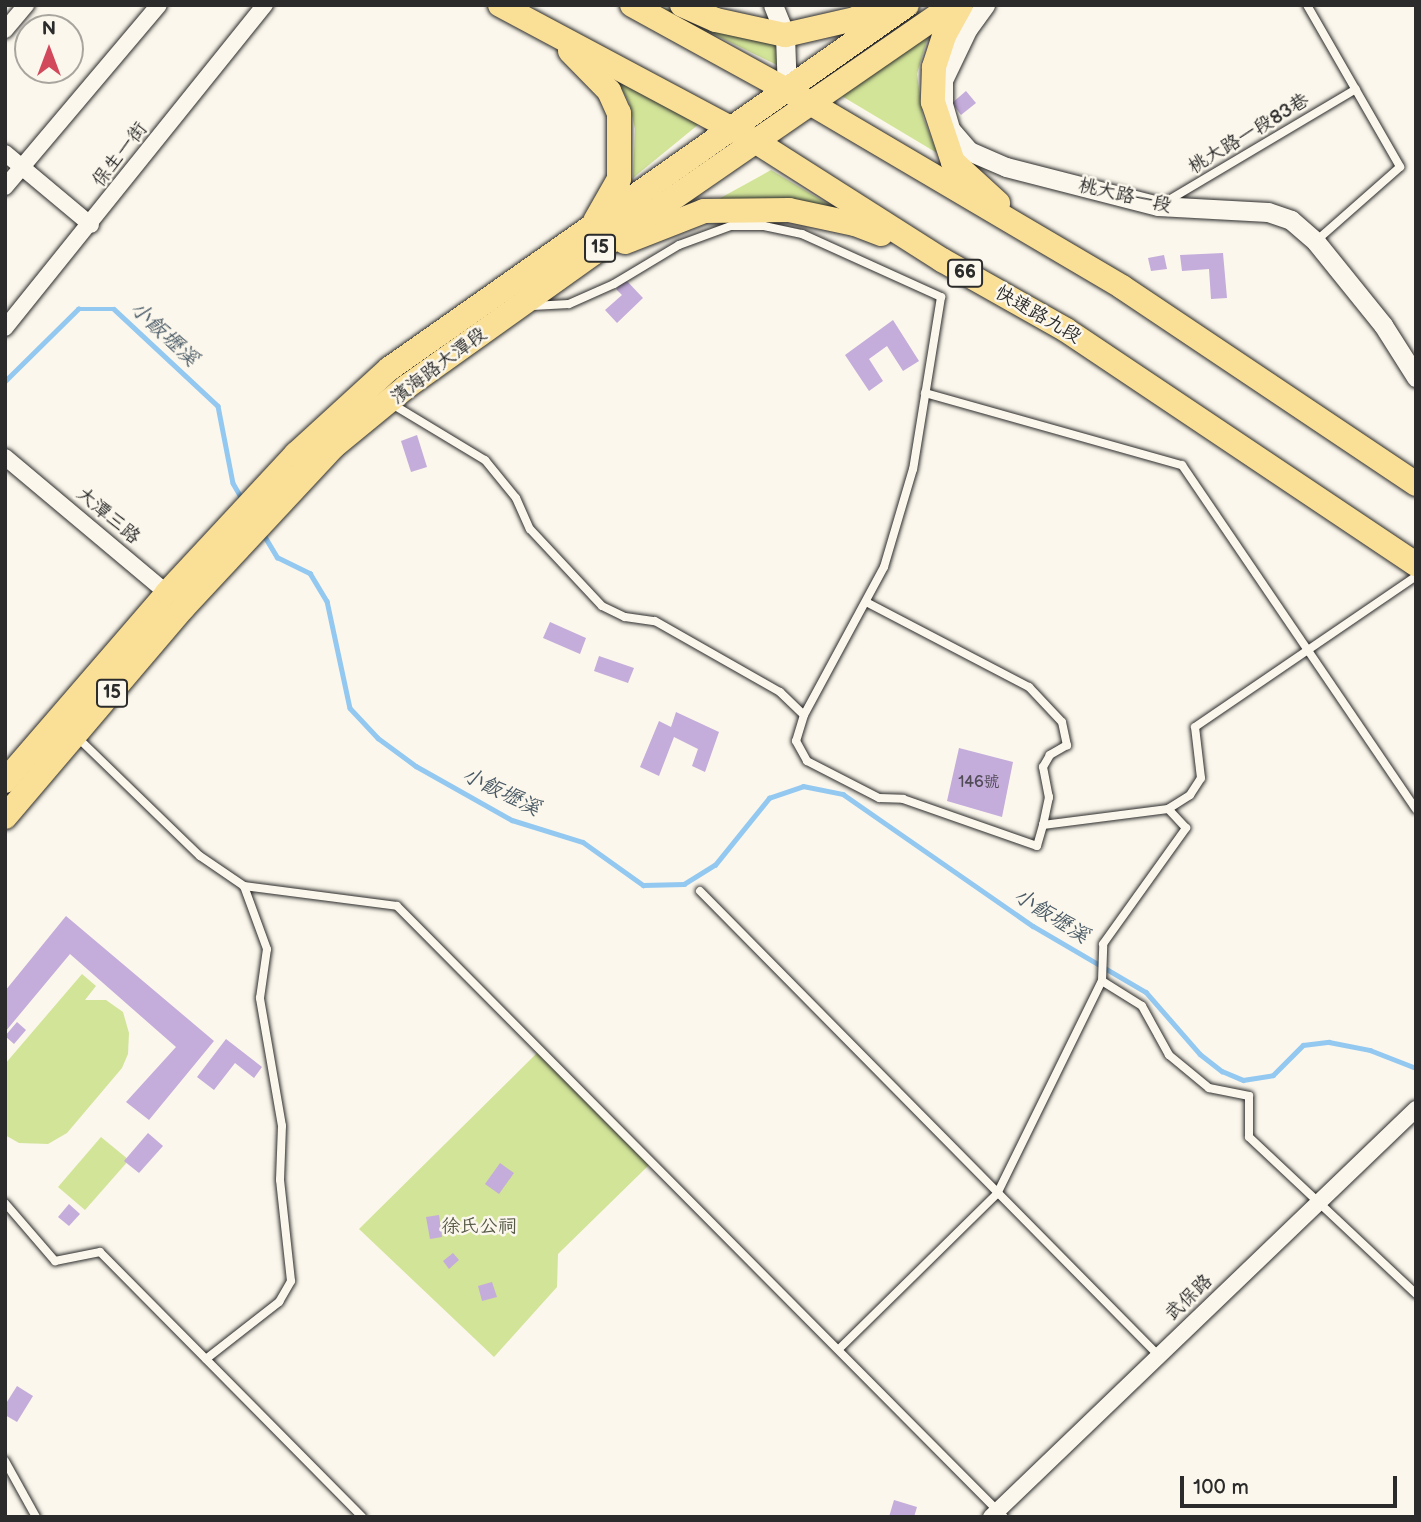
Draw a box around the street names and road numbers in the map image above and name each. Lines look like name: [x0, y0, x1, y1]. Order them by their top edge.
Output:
street label: 桃大路一段83巷: [1185, 89, 1313, 179]
street label: 保生一街: [88, 118, 152, 192]
street label: 桃大路一段: [1076, 174, 1174, 218]
road number: 15: [582, 234, 618, 262]
road number: 66: [946, 258, 984, 288]
street label: 快速路九段: [991, 281, 1085, 349]
street label: 濱海路大潭段: [387, 323, 491, 409]
street label: 大潭三路: [72, 483, 144, 549]
road number: 15: [94, 678, 130, 708]
street label: 武保路: [1161, 1270, 1217, 1326]

